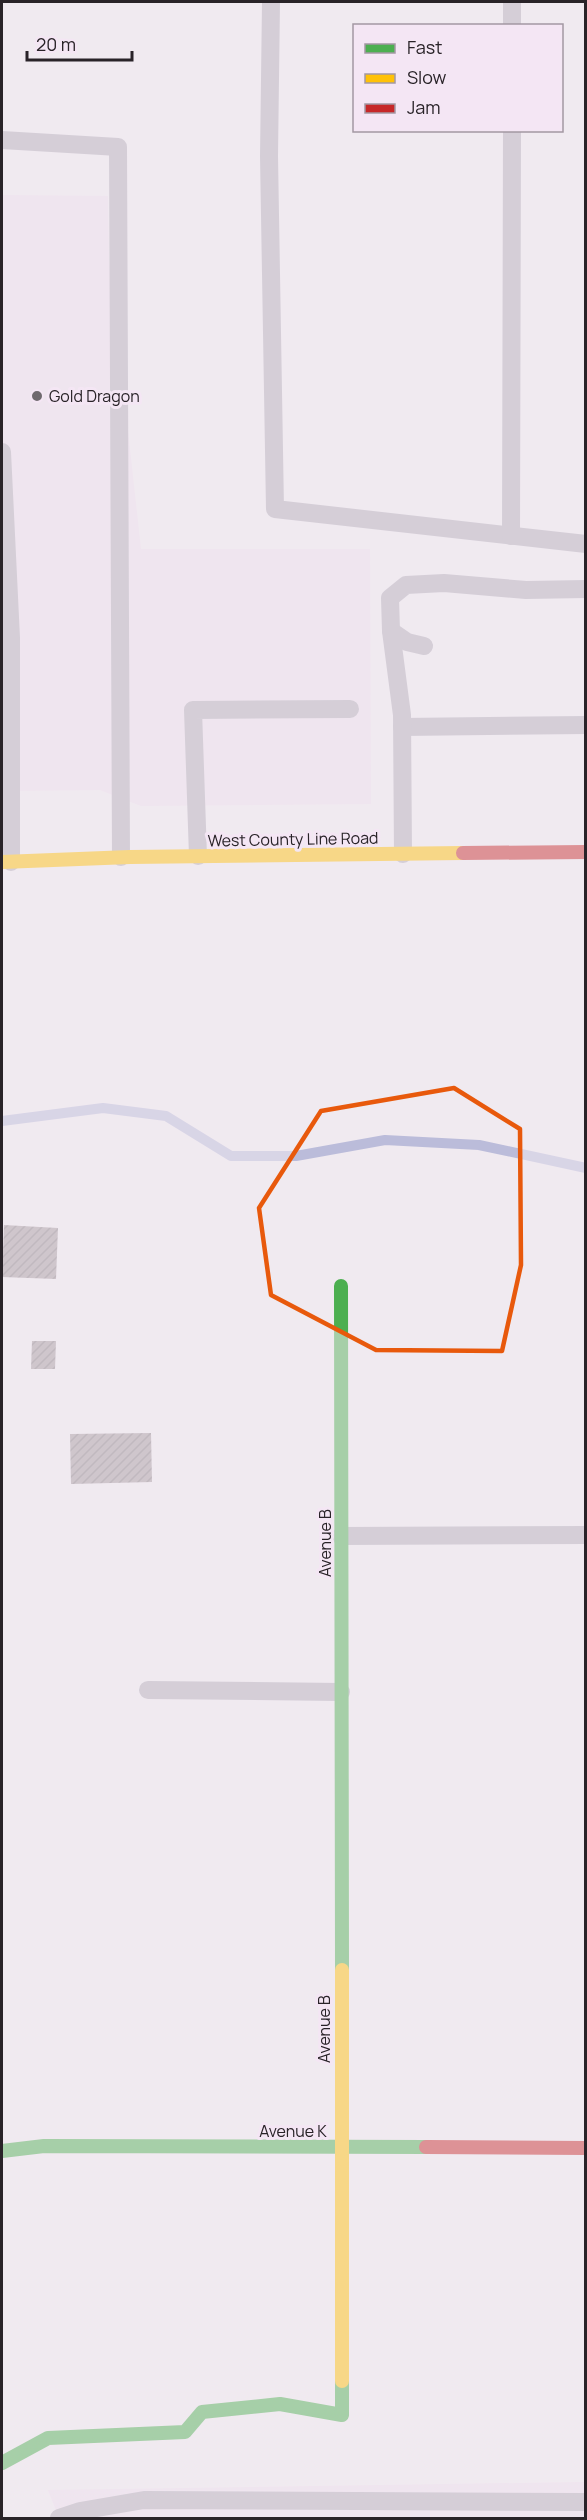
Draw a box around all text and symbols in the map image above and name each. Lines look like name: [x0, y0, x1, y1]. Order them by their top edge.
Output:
scale bar: [27, 24, 132, 62]
legend: [353, 24, 563, 132]
text: 20 m: [36, 32, 76, 56]
text: Fast: [407, 35, 442, 59]
text: Slow: [407, 65, 447, 89]
text: Jam: [407, 95, 441, 119]
place label: Gold Dragon: [49, 385, 140, 407]
marker: Gold Dragon: [30, 389, 44, 403]
street label: West County Line Road: [207, 827, 379, 851]
street label: Avenue B: [314, 1509, 336, 1577]
street label: Avenue B: [313, 1995, 335, 2063]
street label: Avenue K: [259, 2120, 327, 2142]

